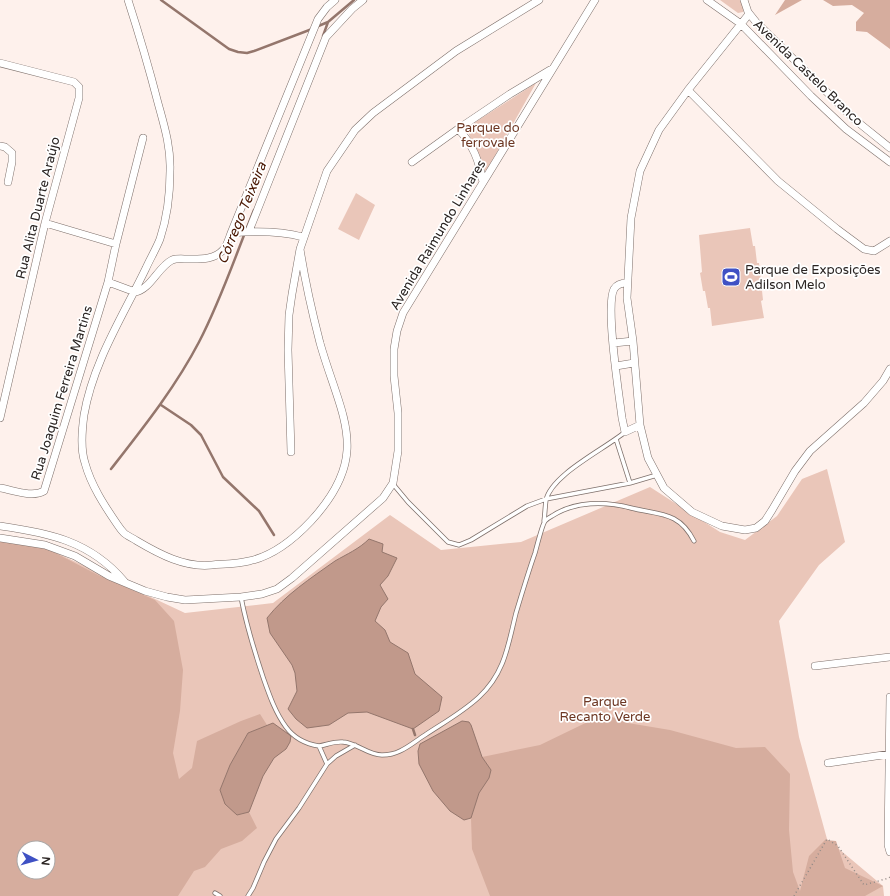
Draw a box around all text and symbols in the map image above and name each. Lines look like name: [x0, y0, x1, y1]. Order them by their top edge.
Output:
street label: Avenida Castelo Branco: [750, 16, 866, 130]
park label: Parque do ferrovale: [456, 120, 520, 151]
street label: Rua Alita Duarte Araújo: [13, 135, 63, 281]
street label: Avenida Raimundo Linhares: [387, 157, 489, 313]
water label: Córrego Teixeira: [214, 158, 271, 266]
place label: Parque de Exposições Adilson Melo: [745, 262, 881, 293]
sports icon: Parque de Exposições Adilson Melo: [720, 266, 742, 288]
street label: Rua Joaquim Ferreira Martins: [28, 304, 96, 482]
park label: Parque Recanto Verde: [560, 694, 650, 725]
north arrow: [16, 840, 56, 880]
text: N: [39, 856, 52, 866]

